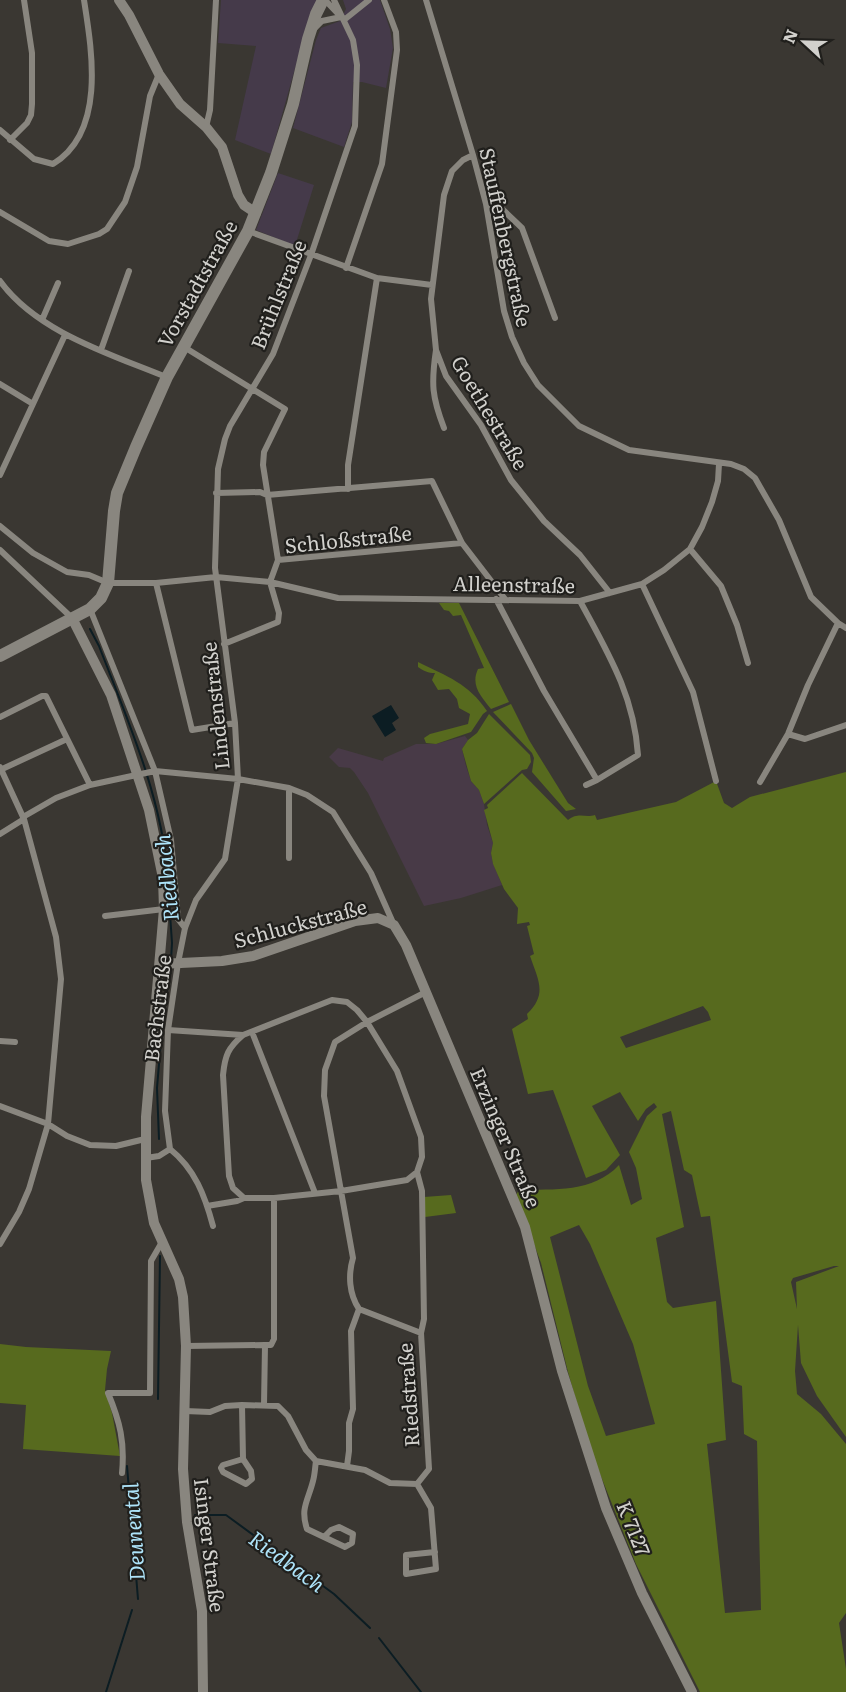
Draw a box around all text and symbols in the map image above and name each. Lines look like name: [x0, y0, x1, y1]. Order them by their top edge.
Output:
north arrow: [774, 12, 834, 72]
text: N: [776, 25, 803, 47]
street label: Stauffenbergstraße: [473, 144, 541, 330]
street label: Vorstadtstraße: [149, 214, 243, 352]
street label: Brühlstraße: [241, 235, 313, 353]
street label: Goethestraße: [445, 349, 537, 475]
street label: Schloßstraße: [283, 516, 413, 560]
street label: Alleenstraße: [453, 567, 575, 599]
street label: Lindenstraße: [192, 641, 236, 771]
water label: Riedbach: [145, 832, 185, 923]
street label: Schluckstraße: [230, 890, 370, 954]
street label: Bachstraße: [135, 953, 177, 1063]
street label: Erzinger Straße: [464, 1062, 550, 1212]
street label: Riedstraße: [388, 1342, 426, 1448]
street label: Isinger Straße: [188, 1476, 234, 1614]
water label: Deunental: [113, 1482, 151, 1582]
street label: K 7127: [610, 1496, 660, 1560]
water label: Riedbach: [243, 1522, 333, 1599]

